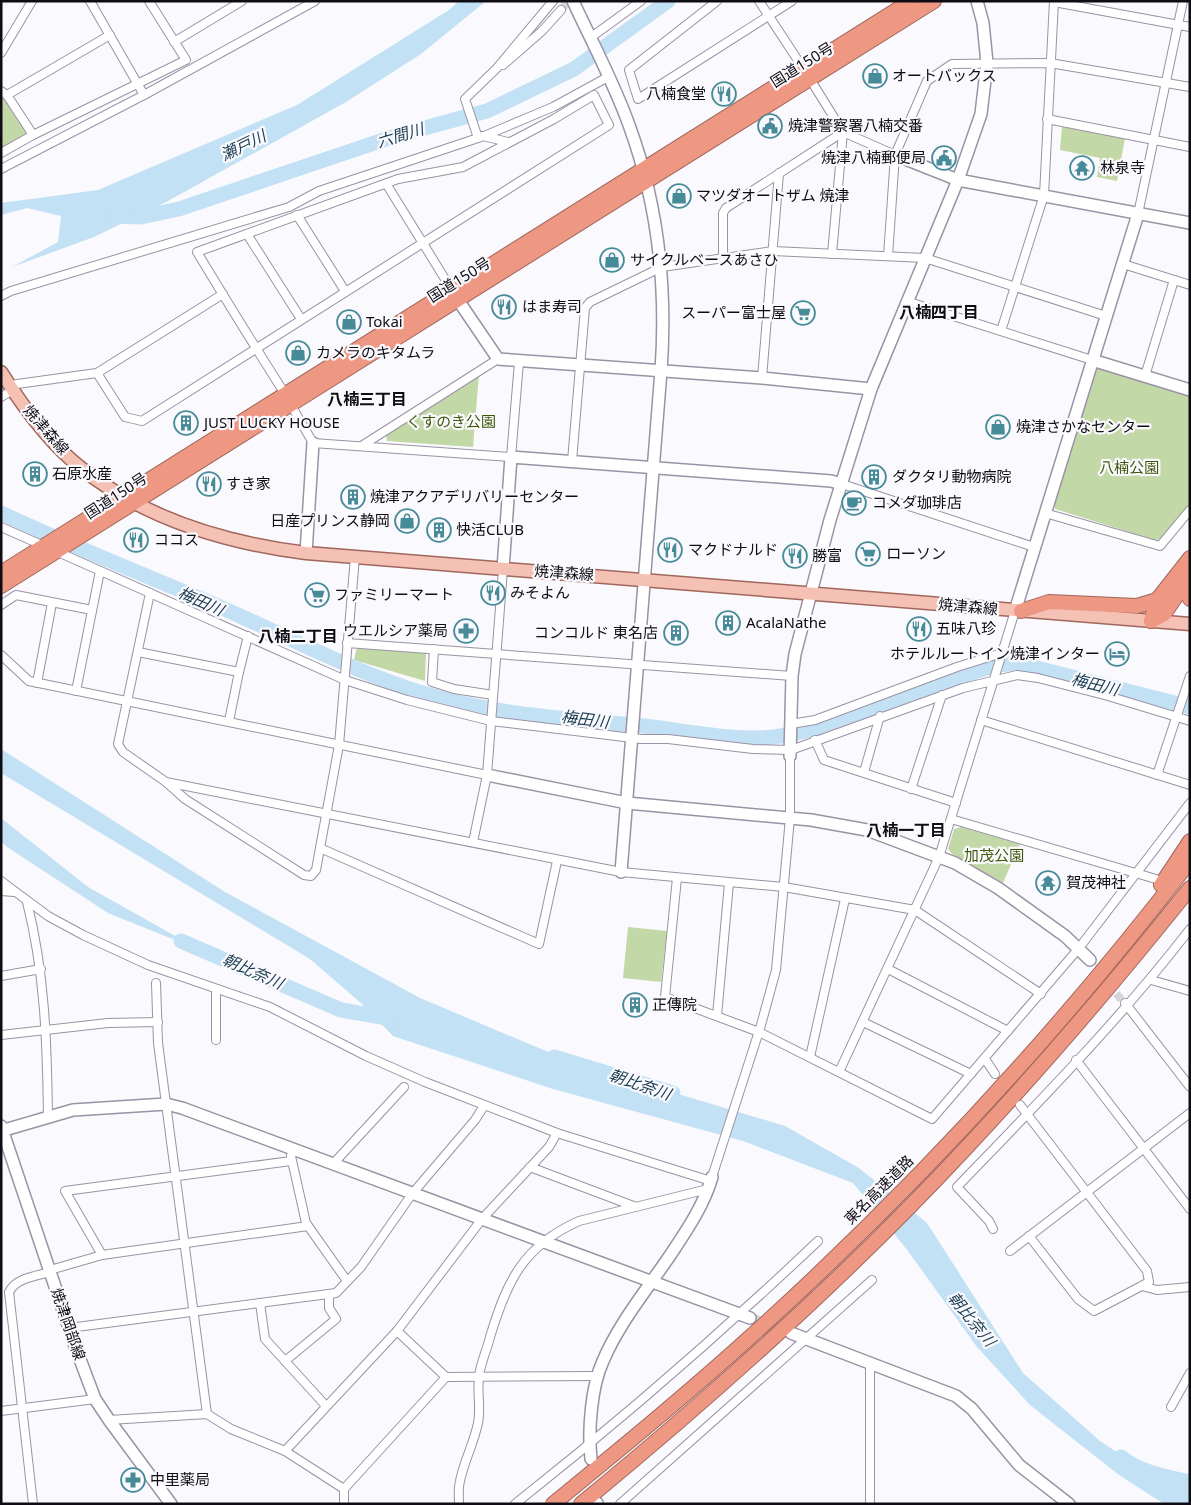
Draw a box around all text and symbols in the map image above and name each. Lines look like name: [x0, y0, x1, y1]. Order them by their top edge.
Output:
street label: 国道150号: [766, 37, 837, 91]
shop icon: オートバックス: [862, 63, 888, 89]
place label: オートバックス: [892, 65, 997, 85]
restaurant icon: 八楠食堂: [711, 81, 737, 107]
place label: 八楠食堂: [646, 83, 706, 103]
public building icon: 焼津警察署八楠交番: [757, 113, 783, 139]
place label: 焼津警察署八楠交番: [788, 115, 923, 135]
water label: 六間川: [374, 117, 428, 153]
water label: 瀬戸川: [217, 124, 271, 165]
public building icon: 焼津八楠郵便局: [931, 145, 957, 171]
place label: 焼津八楠郵便局: [821, 147, 926, 167]
temple icon: 林泉寺: [1069, 155, 1095, 181]
place label: 林泉寺: [1100, 157, 1145, 177]
shop icon: マツダオートザム 焼津: [666, 183, 692, 209]
place label: マツダオートザム 焼津: [696, 185, 850, 205]
shop icon: サイクルベースあさひ: [599, 247, 625, 273]
place label: サイクルベースあさひ: [630, 249, 779, 269]
street label: 国道150号: [423, 252, 494, 306]
restaurant icon: はま寿司: [491, 294, 517, 320]
place label: はま寿司: [522, 296, 582, 316]
supermarket icon: スーパー富士屋: [790, 300, 816, 326]
district label: 八楠四丁目: [899, 301, 979, 323]
place label: スーパー富士屋: [681, 302, 786, 322]
shop icon: Tokai: [336, 309, 362, 335]
place label: Tokai: [366, 311, 403, 331]
shop icon: カメラのキタムラ: [285, 340, 311, 366]
place label: カメラのキタムラ: [316, 342, 435, 362]
district label: 八楠三丁目: [327, 388, 407, 410]
street label: 焼津森線: [20, 400, 74, 459]
building icon: JUST LUCKY HOUSE: [173, 410, 199, 436]
park label: くすのき公園: [406, 411, 496, 431]
place label: JUST LUCKY HOUSE: [202, 412, 340, 432]
shop icon: 焼津さかなセンター: [985, 414, 1011, 440]
place label: 焼津さかなセンター: [1016, 416, 1151, 436]
park label: 八楠公園: [1099, 457, 1159, 477]
building icon: 石原水産: [22, 461, 48, 487]
place label: 石原水産: [52, 463, 112, 483]
building icon: ダクタリ動物病院: [861, 464, 887, 490]
place label: ダクタリ動物病院: [892, 466, 1011, 486]
street label: 国道150号: [80, 468, 151, 523]
restaurant icon: すき家: [196, 471, 222, 497]
place label: すき家: [226, 473, 271, 493]
building icon: 焼津アクアデリバリーセンター: [340, 484, 366, 510]
place label: 焼津アクアデリバリーセンター: [370, 486, 579, 506]
cafe icon: コメダ珈琲店: [841, 490, 867, 516]
place label: コメダ珈琲店: [872, 492, 962, 512]
shop icon: 日産プリンス静岡: [394, 508, 420, 534]
place label: 日産プリンス静岡: [270, 510, 390, 530]
building icon: 快活CLUB: [426, 517, 452, 543]
place label: 快活CLUB: [456, 519, 524, 539]
restaurant icon: ココス: [123, 527, 149, 553]
place label: ココス: [154, 529, 199, 549]
restaurant icon: マクドナルド: [657, 537, 683, 563]
place label: マクドナルド: [688, 539, 778, 559]
supermarket icon: ローソン: [855, 541, 881, 567]
restaurant icon: 勝富: [782, 543, 808, 569]
place label: ローソン: [886, 543, 946, 563]
place label: 勝富: [812, 545, 842, 565]
street label: 焼津森線: [533, 560, 595, 584]
restaurant icon: みそよん: [480, 580, 506, 606]
water label: 梅田川: [175, 581, 229, 622]
supermarket icon: ファミリーマート: [304, 582, 330, 608]
place label: みそよん: [510, 582, 570, 602]
place label: ファミリーマート: [334, 584, 454, 604]
street label: 焼津森線: [937, 593, 999, 619]
building icon: AcalaNathe: [715, 610, 741, 636]
place label: AcalaNathe: [746, 612, 826, 632]
restaurant icon: 五味八珍: [906, 616, 932, 642]
pharmacy icon: ウエルシア薬局: [453, 618, 479, 644]
place label: 五味八珍: [936, 618, 996, 638]
place label: ウエルシア薬局: [343, 620, 448, 640]
building icon: コンコルド 東名店: [663, 620, 689, 646]
place label: コンコルド 東名店: [534, 622, 658, 642]
district label: 八楠二丁目: [258, 625, 338, 647]
hotel icon: ホテルルートイン焼津インター: [1104, 641, 1130, 667]
place label: ホテルルートイン焼津インター: [890, 643, 1100, 663]
water label: 梅田川: [1069, 668, 1123, 701]
water label: 梅田川: [560, 705, 612, 733]
district label: 八楠一丁目: [866, 819, 946, 841]
park label: 加茂公園: [964, 845, 1024, 865]
temple icon: 賀茂神社: [1035, 870, 1061, 896]
place label: 賀茂神社: [1066, 872, 1126, 892]
water label: 朝比奈川: [219, 948, 289, 995]
building icon: 正傳院: [622, 992, 648, 1018]
place label: 正傳院: [652, 994, 697, 1014]
water label: 朝比奈川: [606, 1063, 676, 1105]
street label: 東名高速道路: [839, 1150, 917, 1228]
street label: 焼津岡部線: [47, 1285, 91, 1362]
water label: 朝比奈川: [943, 1287, 1002, 1352]
pharmacy icon: 中里薬局: [120, 1467, 146, 1493]
place label: 中里薬局: [150, 1469, 210, 1489]

